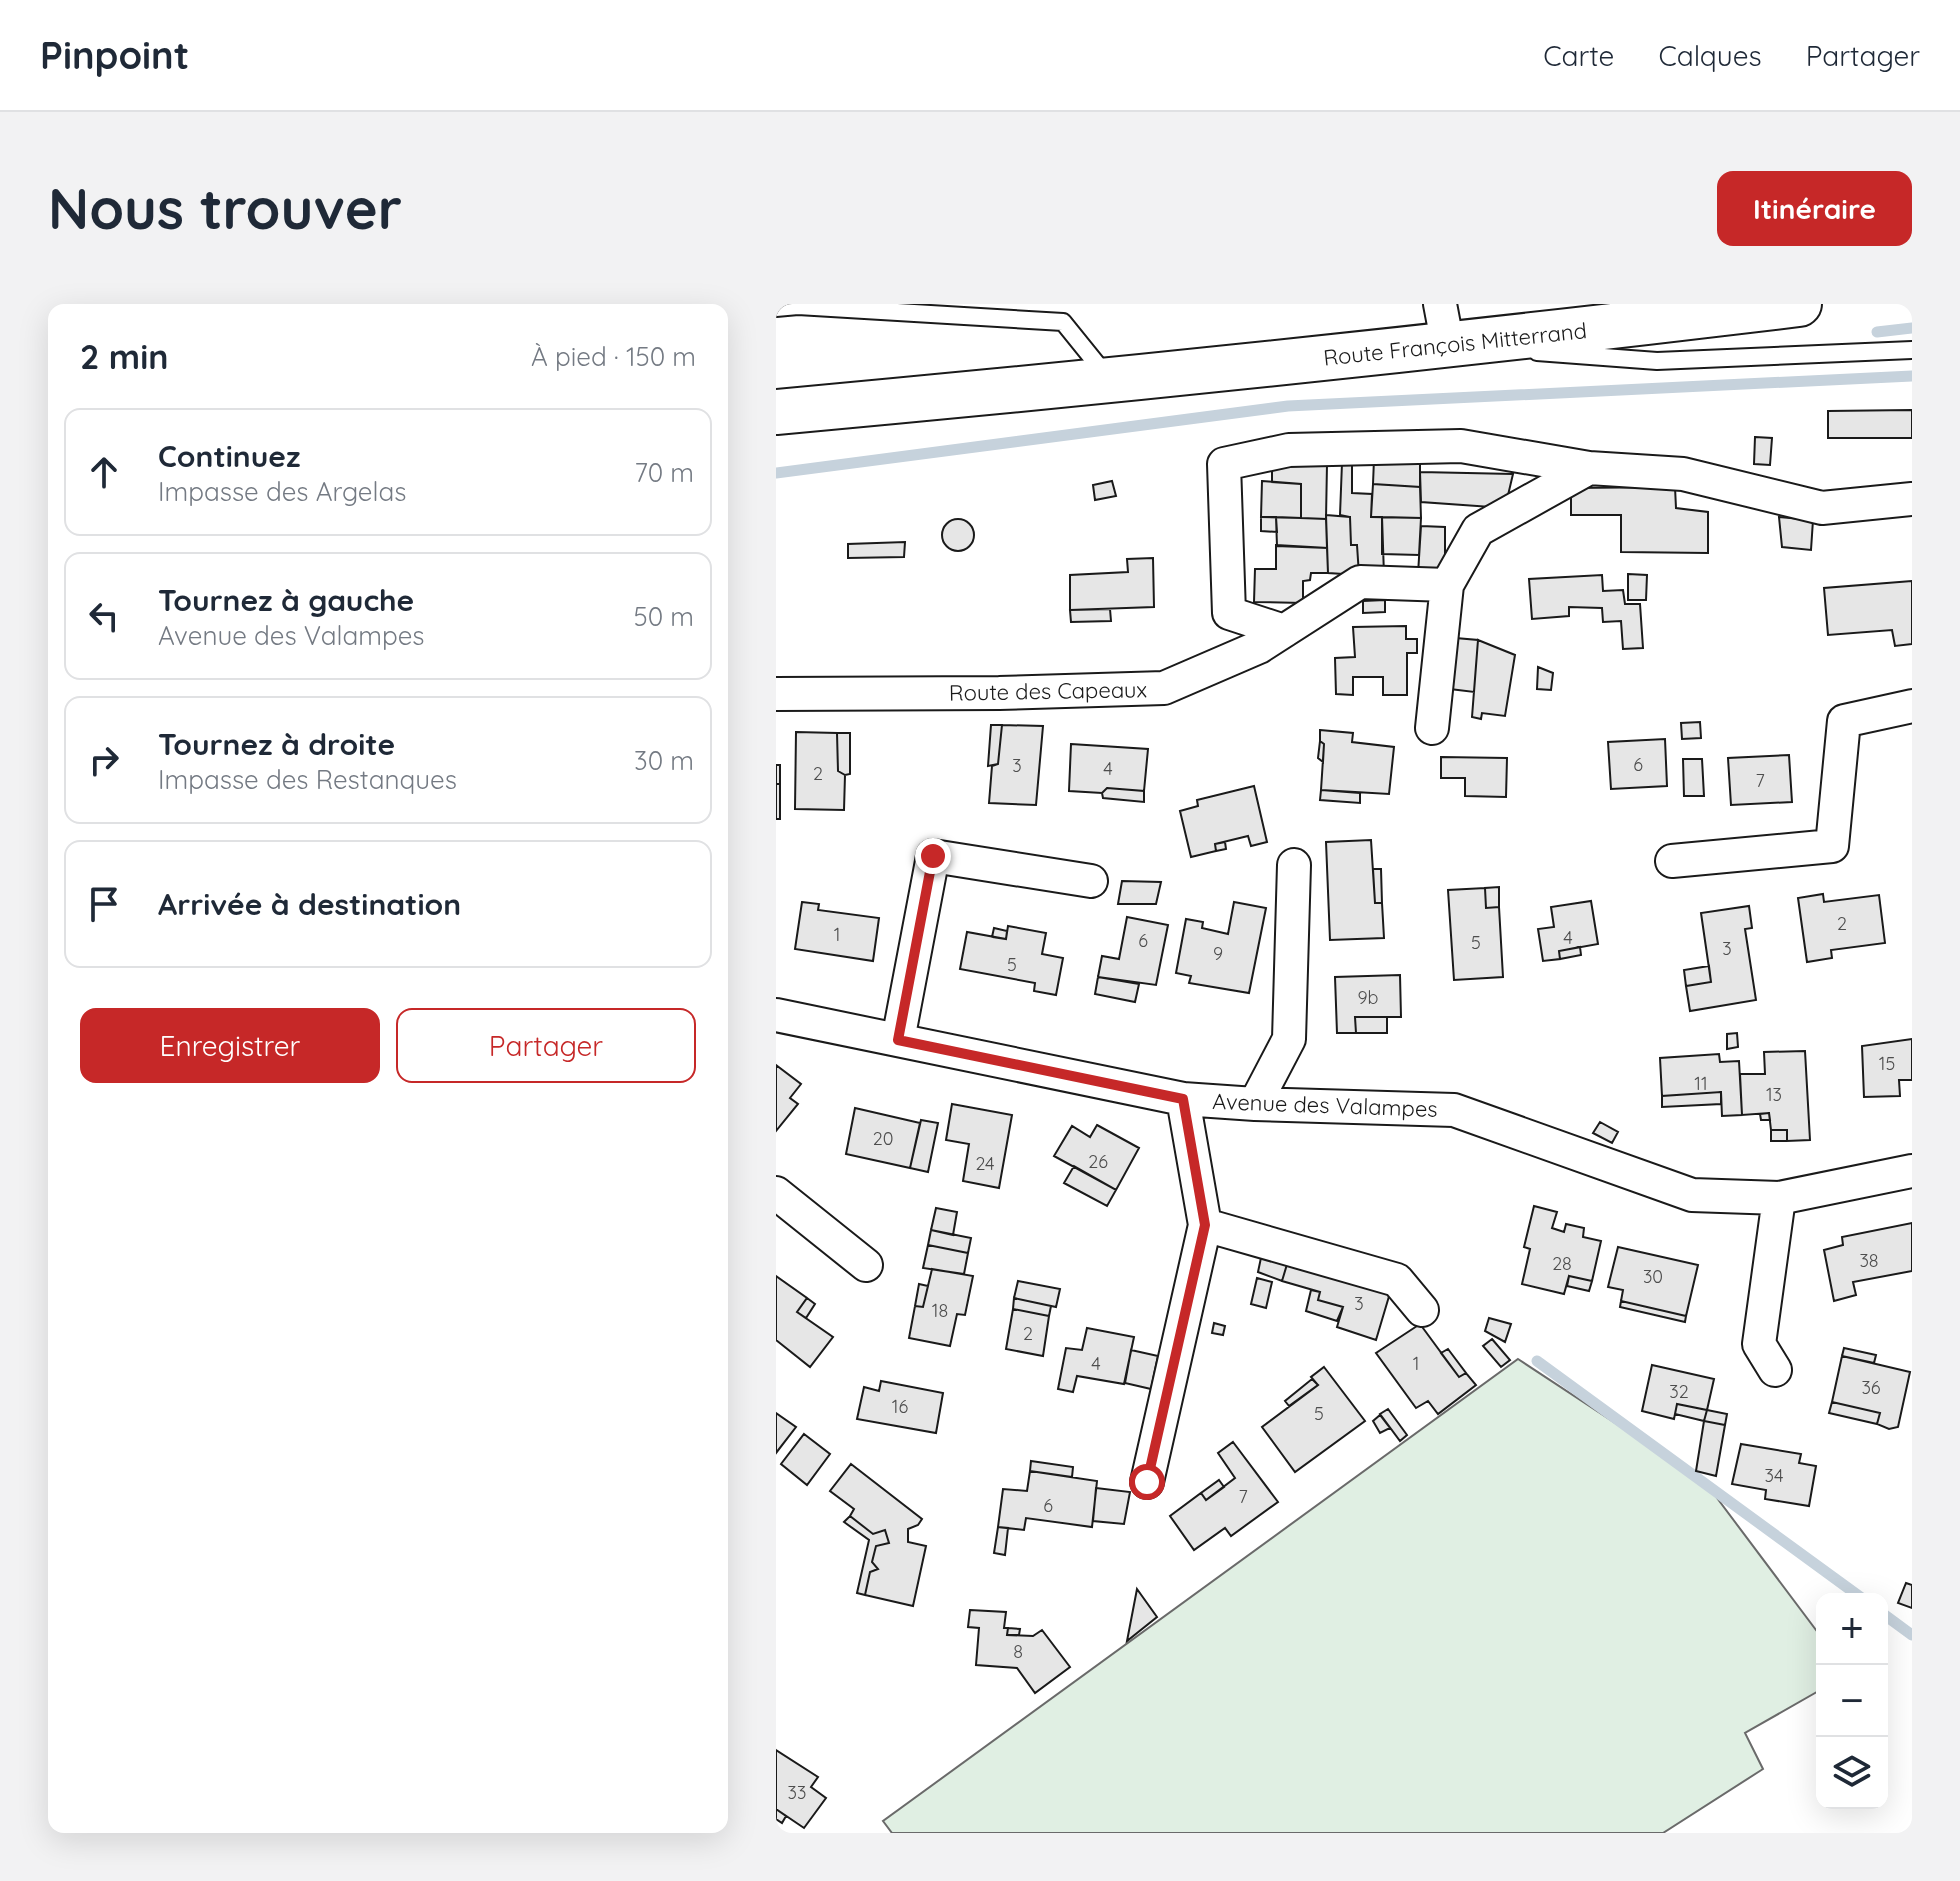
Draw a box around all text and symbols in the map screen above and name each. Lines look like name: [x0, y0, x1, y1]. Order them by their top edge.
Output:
text: Pinpoint: [40, 31, 189, 79]
text: Carte: [1543, 38, 1614, 73]
text: Calques: [1658, 38, 1762, 73]
text: Partager: [1806, 38, 1920, 73]
button: Itinéraire: [1717, 171, 1912, 246]
text: Nous trouver: [48, 173, 402, 243]
street label: Route François Mitterrand: [1322, 316, 1588, 372]
text: 2 min: [80, 335, 169, 378]
text: À pied · 150 m: [531, 340, 696, 373]
text: Continuez: [158, 437, 300, 475]
icon: ahead: [82, 450, 126, 494]
text: 70 m: [634, 456, 694, 489]
text: Impasse des Argelas: [158, 475, 406, 508]
text: Tournez à gauche: [158, 581, 414, 619]
icon: left: [82, 594, 126, 638]
text: 50 m: [634, 600, 694, 633]
text: Avenue des Valampes: [158, 619, 425, 652]
street label: Route des Capeaux: [949, 675, 1147, 707]
text: Tournez à droite: [158, 725, 395, 763]
icon: right: [82, 738, 126, 782]
text: 30 m: [634, 744, 694, 777]
house number: 6: [1633, 753, 1643, 776]
house number: 3: [1012, 754, 1022, 777]
house number: 4: [1103, 757, 1113, 780]
house number: 2: [813, 762, 823, 785]
text: Impasse des Restanques: [158, 763, 457, 796]
house number: 7: [1755, 769, 1765, 792]
route end: [915, 838, 951, 874]
icon: arrive: [82, 882, 126, 926]
text: Arrivée à destination: [158, 885, 461, 923]
house number: 2: [1837, 912, 1847, 935]
house number: 1: [834, 923, 840, 946]
house number: 4: [1563, 926, 1573, 949]
house number: 6: [1138, 929, 1148, 952]
house number: 5: [1471, 931, 1481, 954]
house number: 3: [1722, 937, 1732, 960]
house number: 9: [1213, 942, 1223, 965]
house number: 5: [1007, 953, 1017, 976]
house number: 9b: [1358, 986, 1379, 1009]
button: Enregistrer: [80, 1008, 380, 1083]
button: Partager: [396, 1008, 696, 1083]
house number: 15: [1879, 1052, 1895, 1075]
house number: 11: [1694, 1072, 1708, 1095]
house number: 13: [1766, 1083, 1782, 1106]
street label: Avenue des Valampes: [1212, 1087, 1438, 1123]
house number: 20: [873, 1127, 893, 1150]
house number: 26: [1088, 1150, 1108, 1173]
house number: 24: [975, 1152, 995, 1175]
house number: 38: [1859, 1249, 1879, 1272]
house number: 28: [1552, 1252, 1572, 1275]
house number: 30: [1643, 1265, 1663, 1288]
house number: 3: [1354, 1292, 1364, 1315]
house number: 18: [932, 1299, 948, 1322]
house number: 2: [1023, 1322, 1033, 1345]
house number: 4: [1091, 1352, 1101, 1375]
house number: 1: [1413, 1352, 1419, 1375]
house number: 36: [1861, 1376, 1881, 1399]
house number: 32: [1669, 1380, 1689, 1403]
house number: 16: [892, 1395, 908, 1418]
house number: 5: [1314, 1402, 1324, 1425]
route start: [1129, 1464, 1165, 1500]
house number: 34: [1765, 1464, 1783, 1487]
house number: 7: [1238, 1485, 1248, 1508]
house number: 6: [1043, 1494, 1053, 1517]
map controls: [1816, 1593, 1888, 1809]
button: +: [1816, 1593, 1888, 1665]
house number: 8: [1013, 1640, 1023, 1663]
button: −: [1816, 1665, 1888, 1737]
button: layers: [1816, 1737, 1888, 1809]
house number: 33: [788, 1781, 806, 1804]

